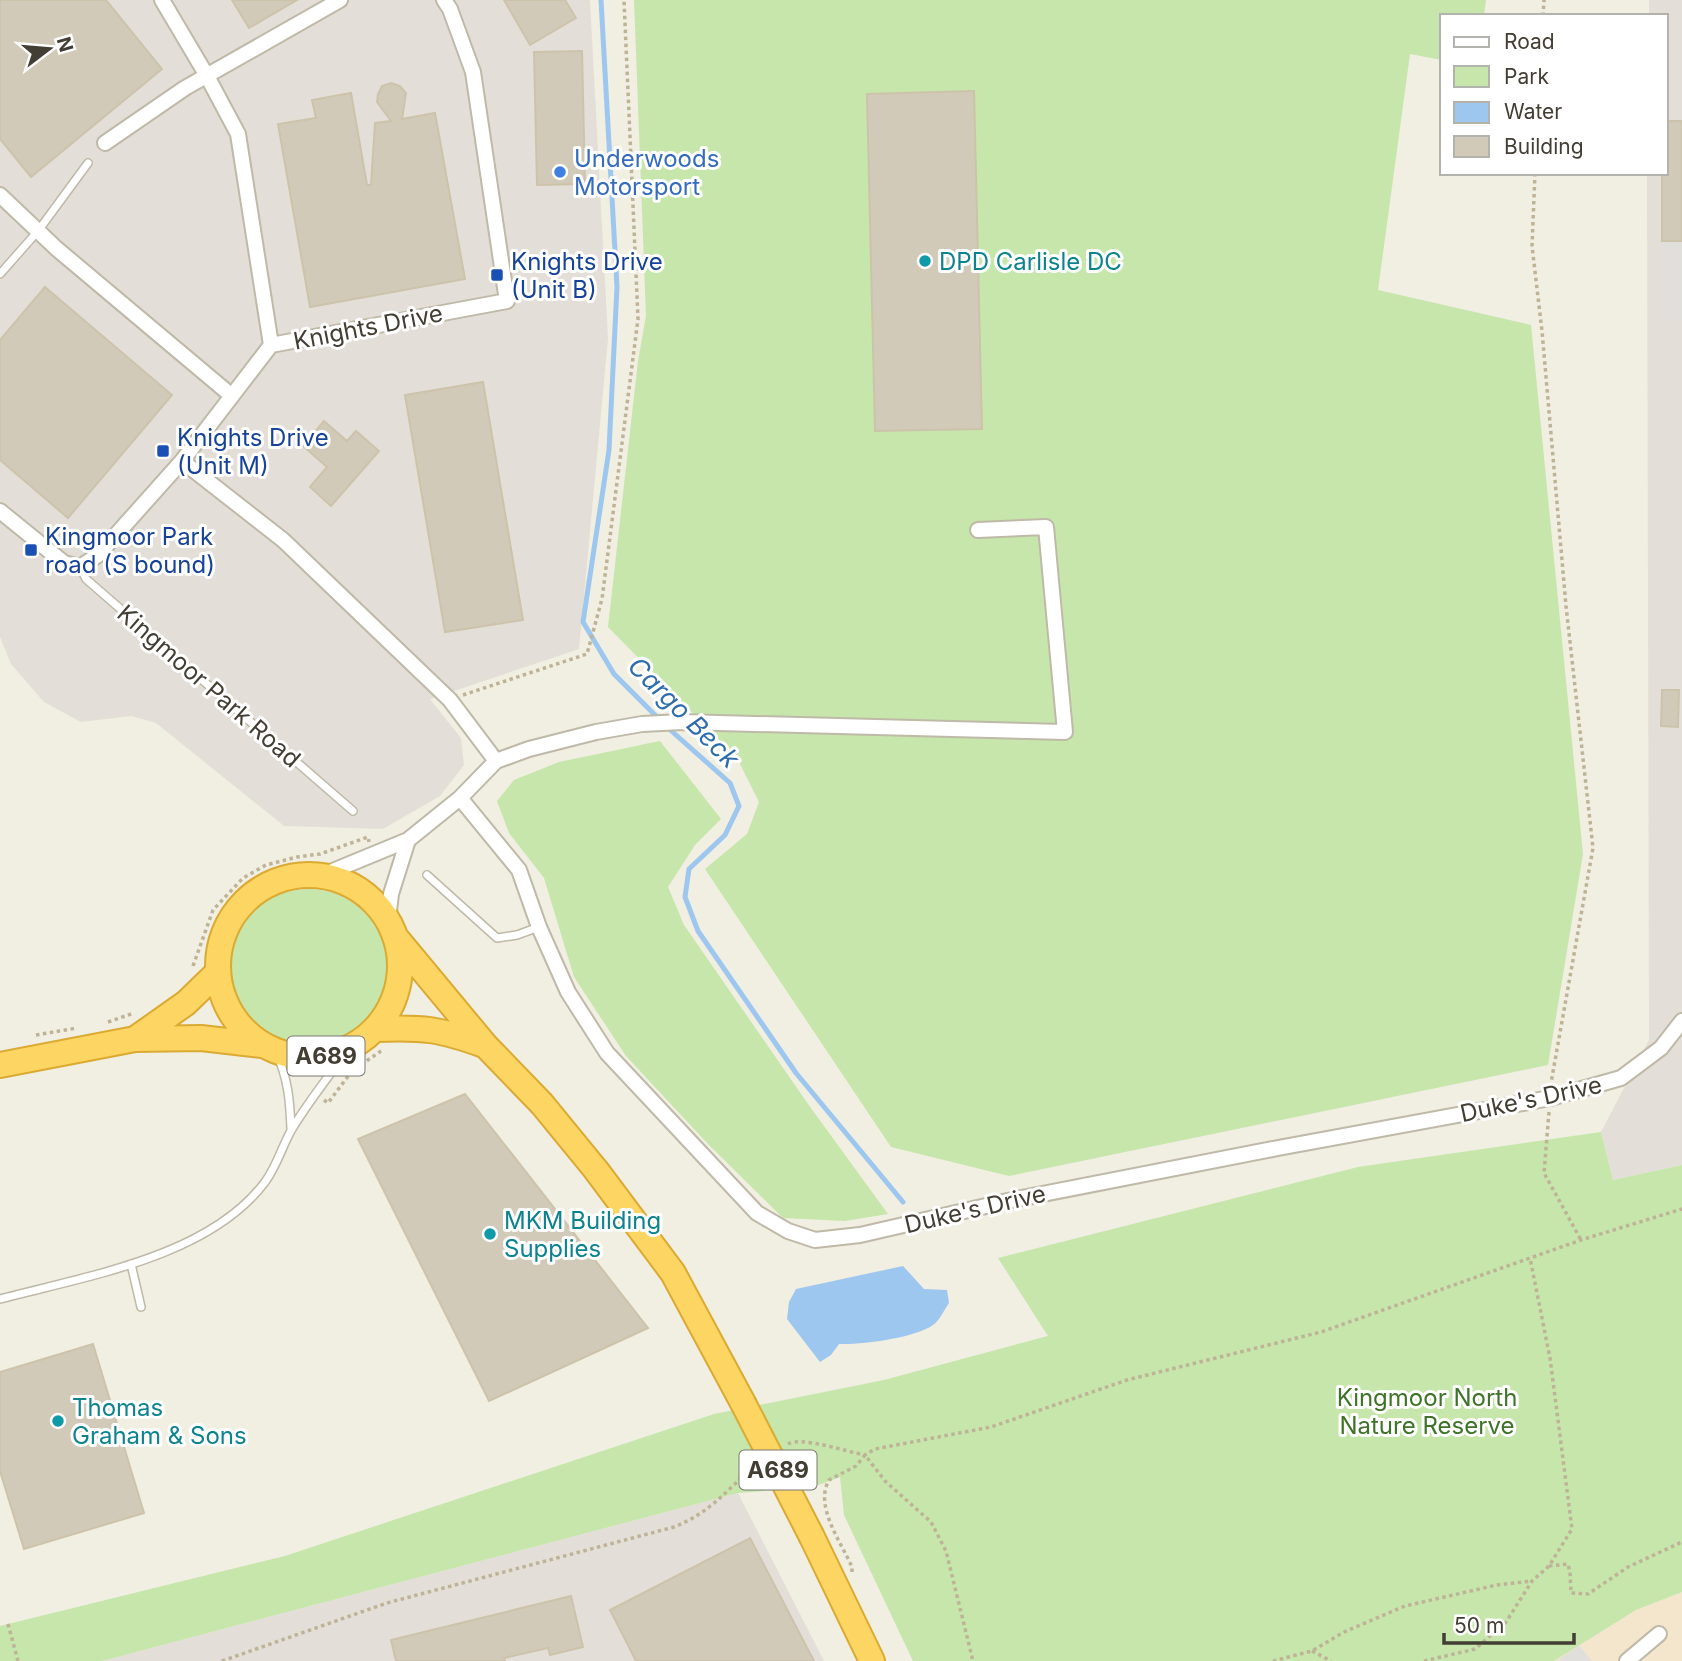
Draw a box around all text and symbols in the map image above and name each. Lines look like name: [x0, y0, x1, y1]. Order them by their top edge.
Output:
north arrow: [14, 14, 84, 84]
legend: [1440, 14, 1668, 175]
text: Road: [1504, 29, 1555, 54]
text: N: [52, 34, 78, 55]
text: Park: [1504, 64, 1549, 89]
text: Water: [1504, 99, 1562, 124]
text: Building: [1504, 134, 1584, 159]
place label: Underwoods Motorsport: [574, 144, 719, 201]
marker: Underwoods Motorsport: [552, 164, 568, 180]
place label: Knights Drive (Unit B): [511, 247, 663, 304]
place label: DPD Carlisle DC: [939, 247, 1122, 276]
marker: DPD Carlisle DC: [917, 253, 933, 269]
marker: Knights Drive (Unit B): [489, 267, 505, 283]
street label: Knights Drive: [291, 298, 445, 356]
place label: Knights Drive (Unit M): [177, 423, 329, 480]
marker: Knights Drive (Unit M): [155, 443, 171, 459]
place label: Kingmoor Park road (S bound): [45, 522, 215, 579]
marker: Kingmoor Park road (S bound): [23, 542, 39, 558]
street label: Kingmoor Park Road: [112, 599, 306, 773]
water label: Cargo Beck: [622, 650, 746, 774]
road number: A689: [288, 1036, 364, 1076]
street label: Duke's Drive: [1458, 1070, 1604, 1128]
street label: Duke's Drive: [902, 1179, 1048, 1239]
place label: MKM Building Supplies: [504, 1206, 661, 1263]
marker: MKM Building Supplies: [482, 1226, 498, 1242]
park label: Kingmoor North Nature Reserve: [1337, 1383, 1517, 1440]
place label: Thomas Graham & Sons: [72, 1393, 247, 1450]
marker: Thomas Graham & Sons: [50, 1413, 66, 1429]
road number: A689: [740, 1450, 816, 1490]
scale bar: [1444, 1602, 1574, 1646]
text: 50 m: [1454, 1613, 1504, 1638]

